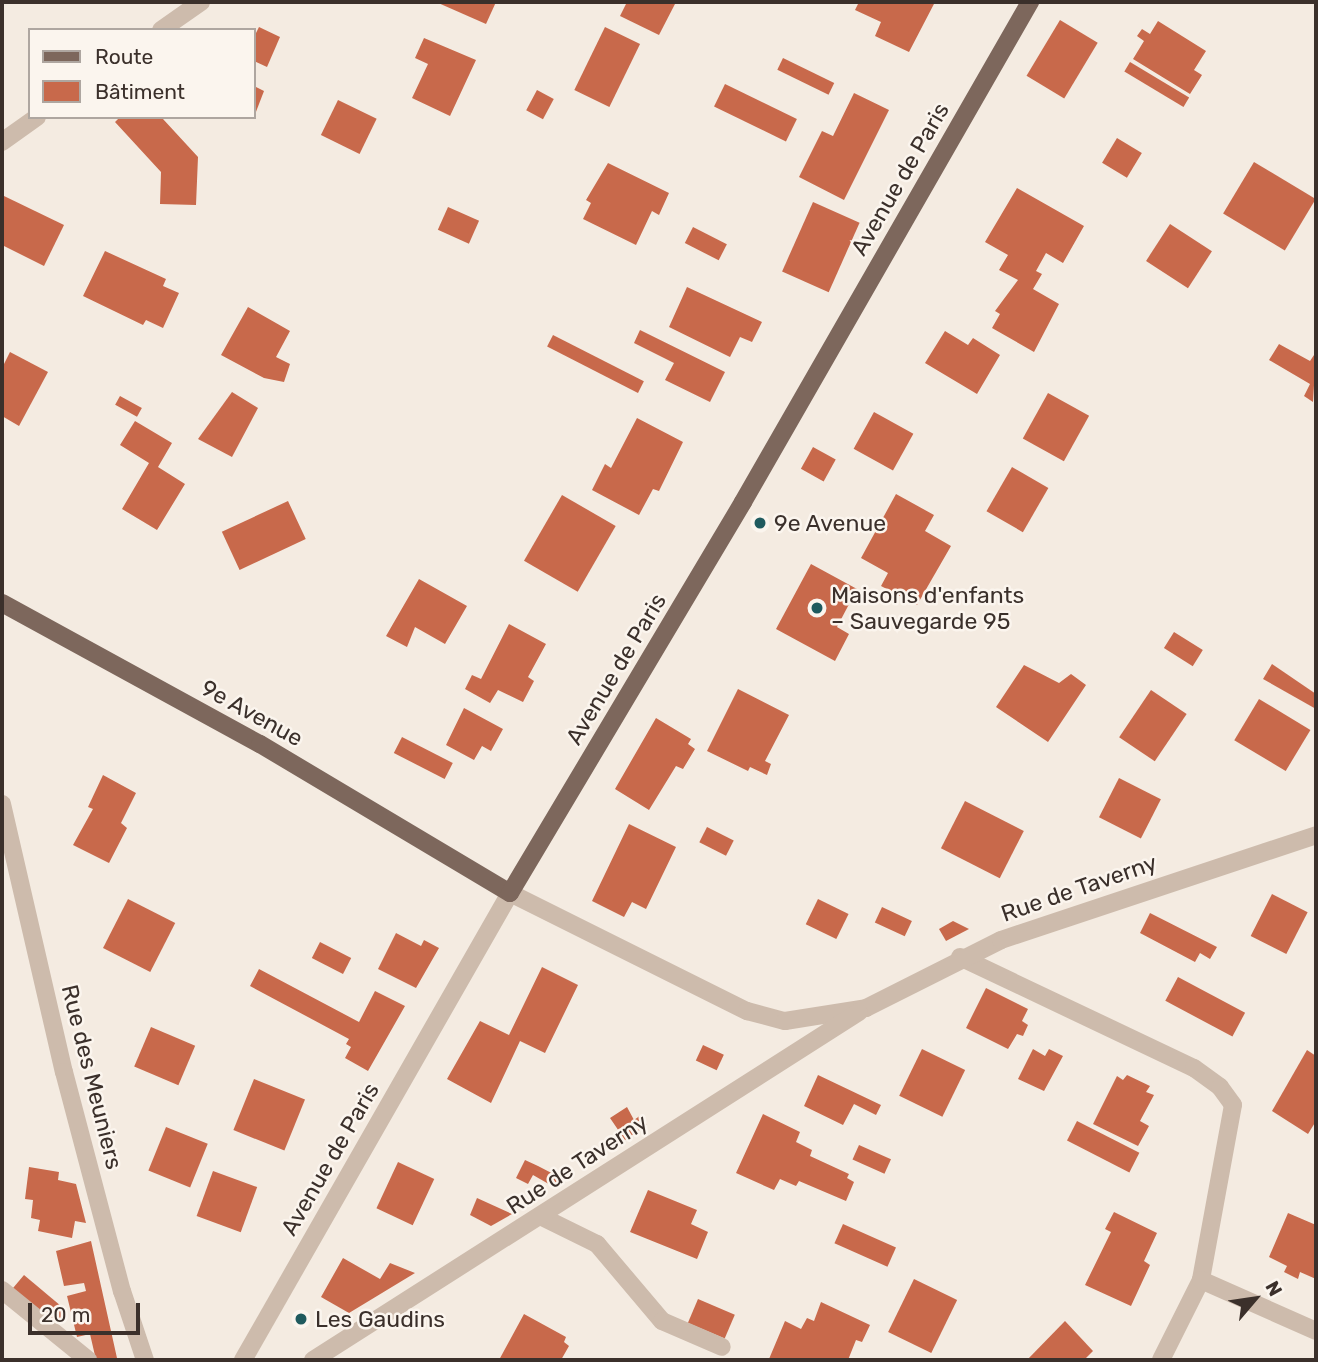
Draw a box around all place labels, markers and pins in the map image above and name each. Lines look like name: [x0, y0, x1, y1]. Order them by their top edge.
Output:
place label: 9e Avenue: [774, 509, 887, 537]
marker: 9e Avenue: [752, 515, 768, 531]
place label: Maisons d'enfants – Sauvegarde 95: [831, 581, 1024, 635]
marker: Maisons d'enfants – Sauvegarde 95: [809, 600, 825, 616]
place label: Les Gaudins: [315, 1305, 445, 1333]
marker: Les Gaudins: [293, 1311, 309, 1327]

